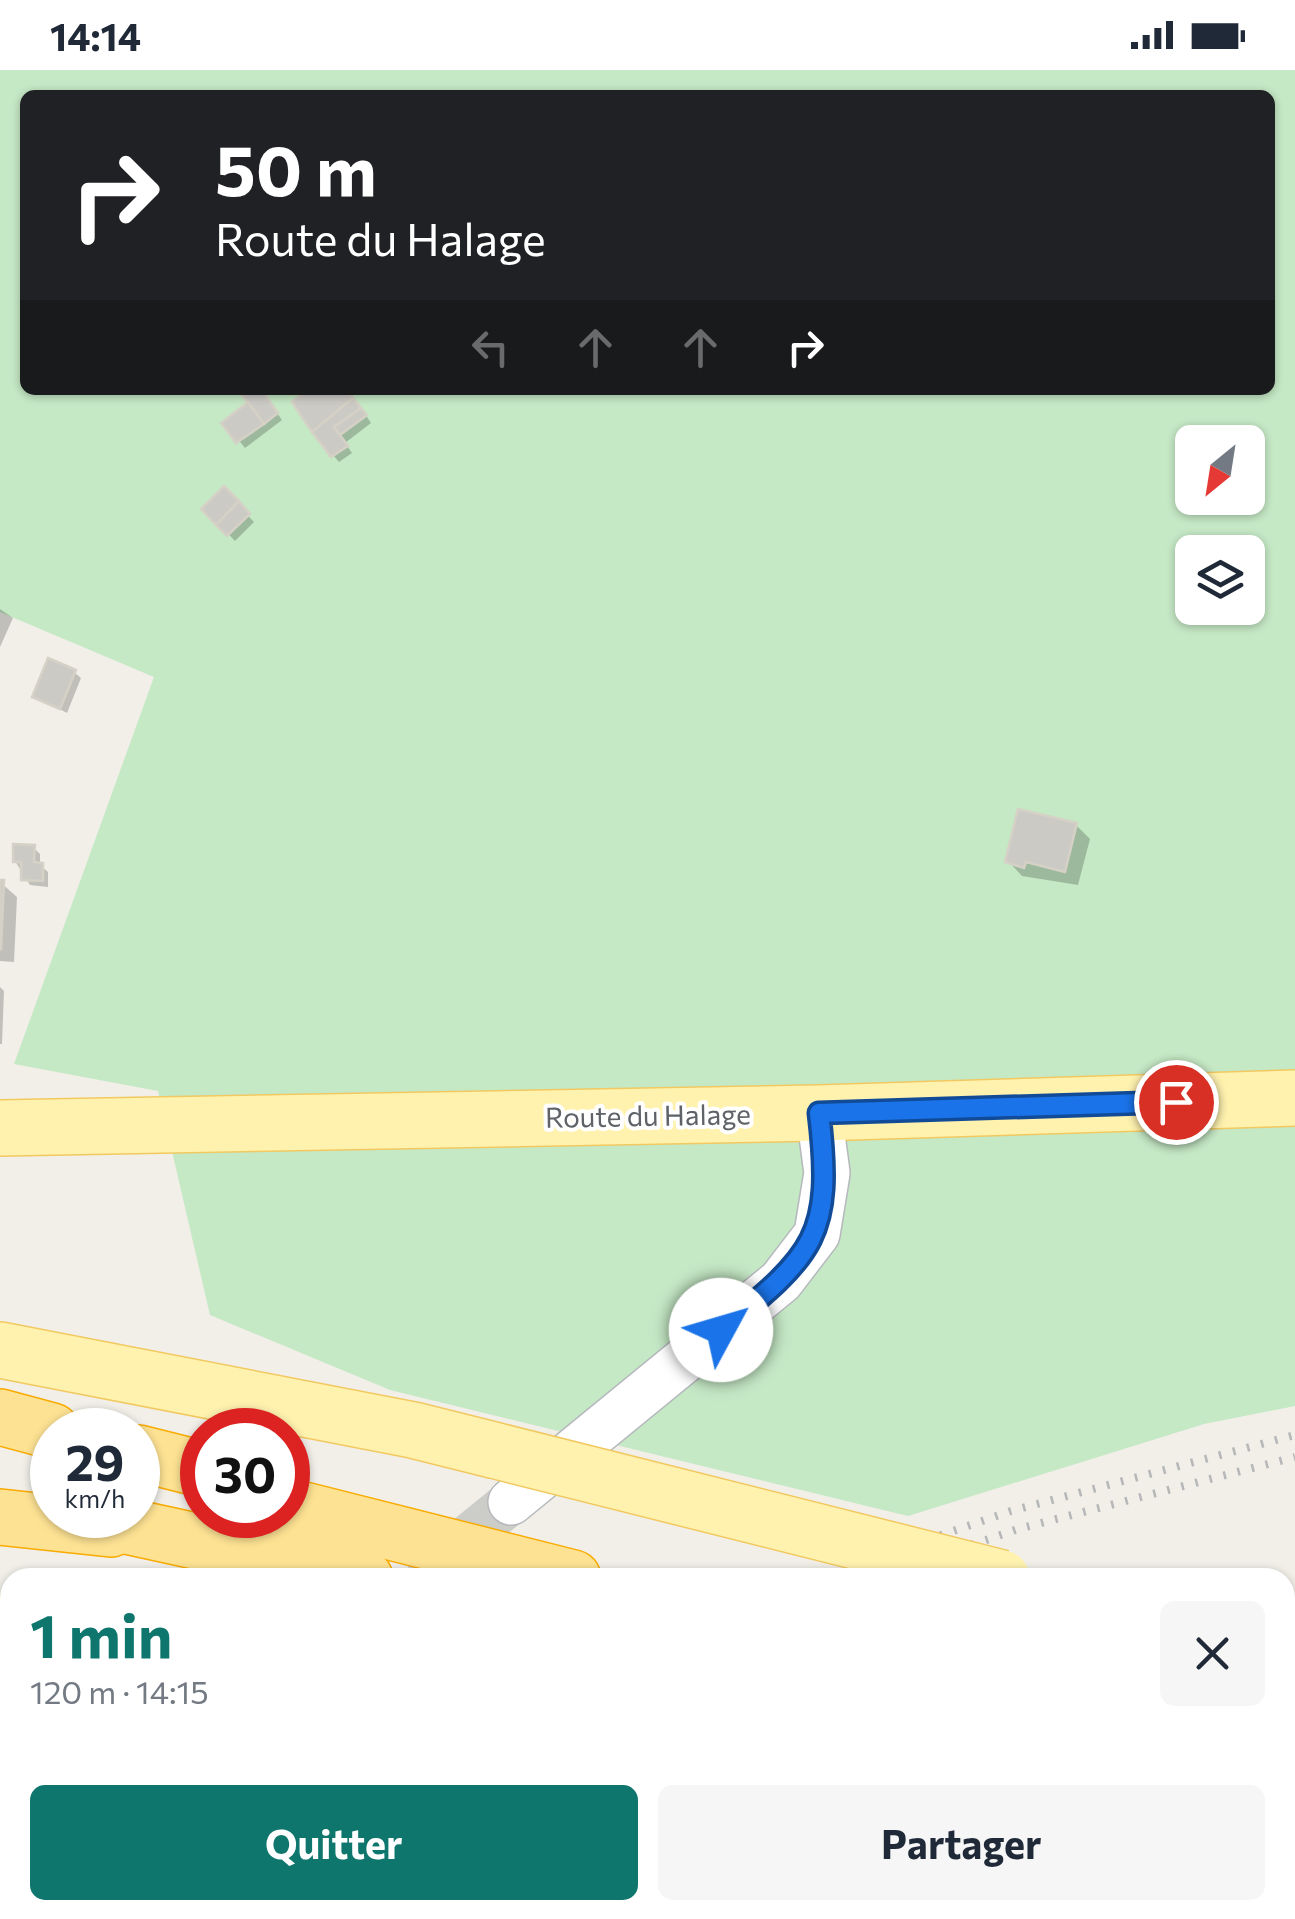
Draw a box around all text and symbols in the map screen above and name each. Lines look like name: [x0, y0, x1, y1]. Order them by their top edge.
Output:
text: 14:14: [50, 12, 141, 59]
text: 50 m: [215, 125, 377, 210]
icon: right: [50, 130, 180, 260]
text: Route du Halage: [215, 210, 546, 265]
icon: left: [463, 320, 518, 375]
icon: ahead: [568, 320, 623, 375]
icon: ahead: [673, 320, 728, 375]
icon: right: [778, 320, 833, 375]
north arrow: [1175, 425, 1265, 515]
map controls: [1175, 425, 1265, 625]
button: layers: [1175, 535, 1265, 625]
pin: [1134, 1060, 1219, 1145]
icon: arrive: [1149, 1075, 1204, 1130]
street label: Route du Halage: [545, 1096, 751, 1134]
position arrow: [669, 1278, 773, 1382]
speed limit sign: 30: [180, 1408, 310, 1538]
text: 29: [65, 1430, 124, 1491]
text: km/h: [65, 1483, 125, 1513]
text: 1 min: [30, 1597, 172, 1670]
button: close: [1160, 1601, 1265, 1706]
text: 120 m · 14:15: [30, 1671, 209, 1711]
button: Quitter: [30, 1785, 638, 1900]
button: Partager: [658, 1785, 1265, 1900]

